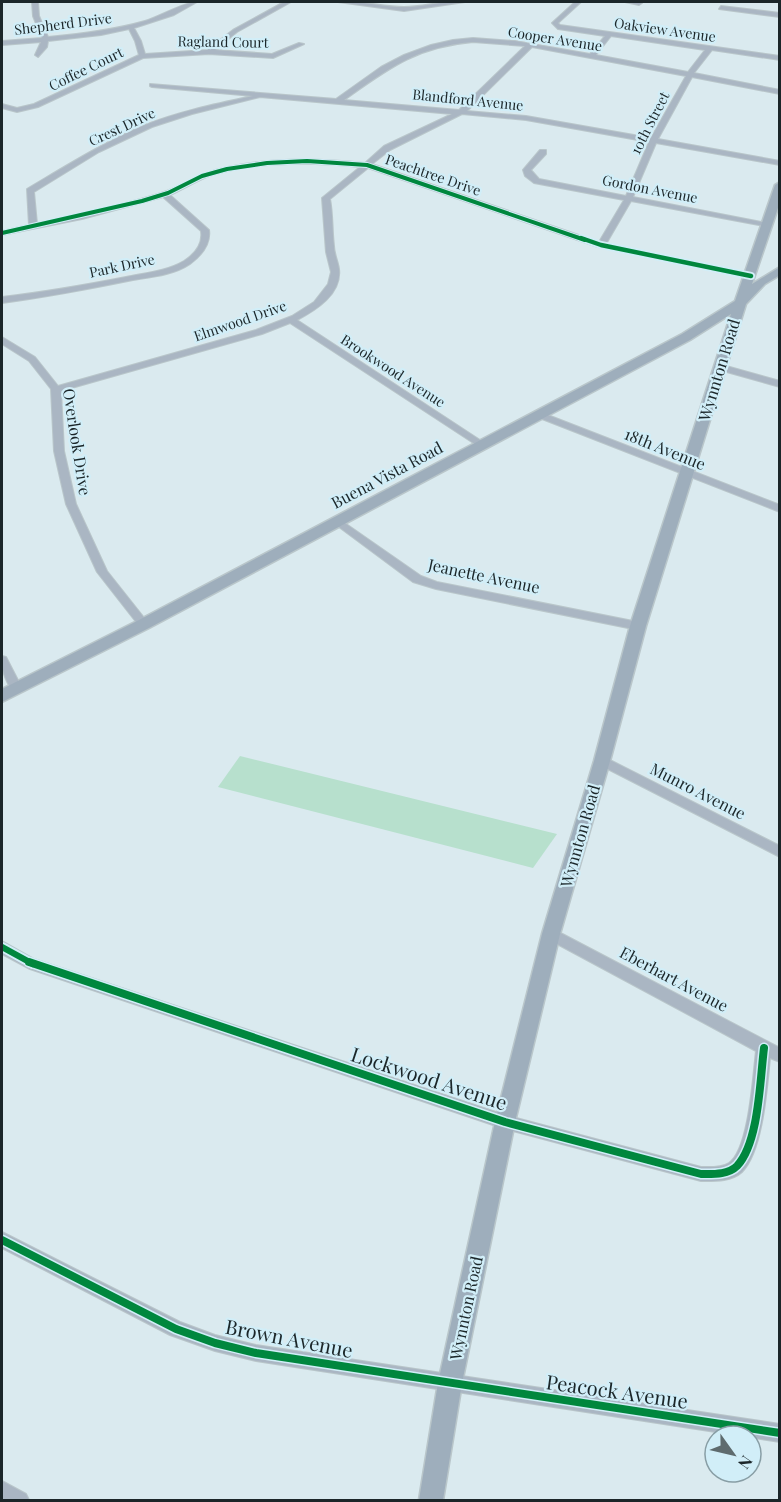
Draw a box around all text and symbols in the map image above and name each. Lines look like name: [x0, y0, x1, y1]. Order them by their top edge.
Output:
street label: Shepherd Drive: [13, 8, 113, 39]
street label: Oakview Avenue: [613, 13, 717, 46]
street label: Cooper Avenue: [507, 22, 604, 55]
street label: Ragland Court: [177, 31, 270, 52]
street label: Coffee Court: [45, 42, 127, 95]
street label: Blandford Avenue: [412, 84, 524, 115]
street label: 10th Street: [626, 87, 674, 157]
street label: Crest Drive: [85, 103, 158, 150]
street label: Peachtree Drive: [383, 149, 484, 200]
street label: Gordon Avenue: [601, 170, 699, 207]
street label: Park Drive: [87, 249, 156, 282]
street label: Elmwood Drive: [191, 296, 289, 345]
street label: Wynnton Road: [693, 316, 744, 424]
street label: Brookwood Avenue: [337, 330, 449, 411]
street label: Overlook Drive: [59, 387, 96, 497]
street label: 18th Avenue: [622, 423, 709, 474]
street label: Buena Vista Road: [327, 436, 446, 513]
street label: Jeanette Avenue: [425, 553, 542, 598]
street label: Munro Avenue: [647, 757, 750, 824]
street label: Wynnton Road: [555, 782, 604, 891]
street label: Eberhart Avenue: [616, 941, 732, 1016]
street label: Lockwood Avenue: [348, 1040, 511, 1116]
street label: Wynnton Road: [444, 1254, 487, 1363]
street label: Brown Avenue: [223, 1312, 355, 1363]
street label: Peacock Avenue: [545, 1367, 690, 1414]
north arrow: [703, 1424, 763, 1484]
text: N: [734, 1452, 758, 1474]

